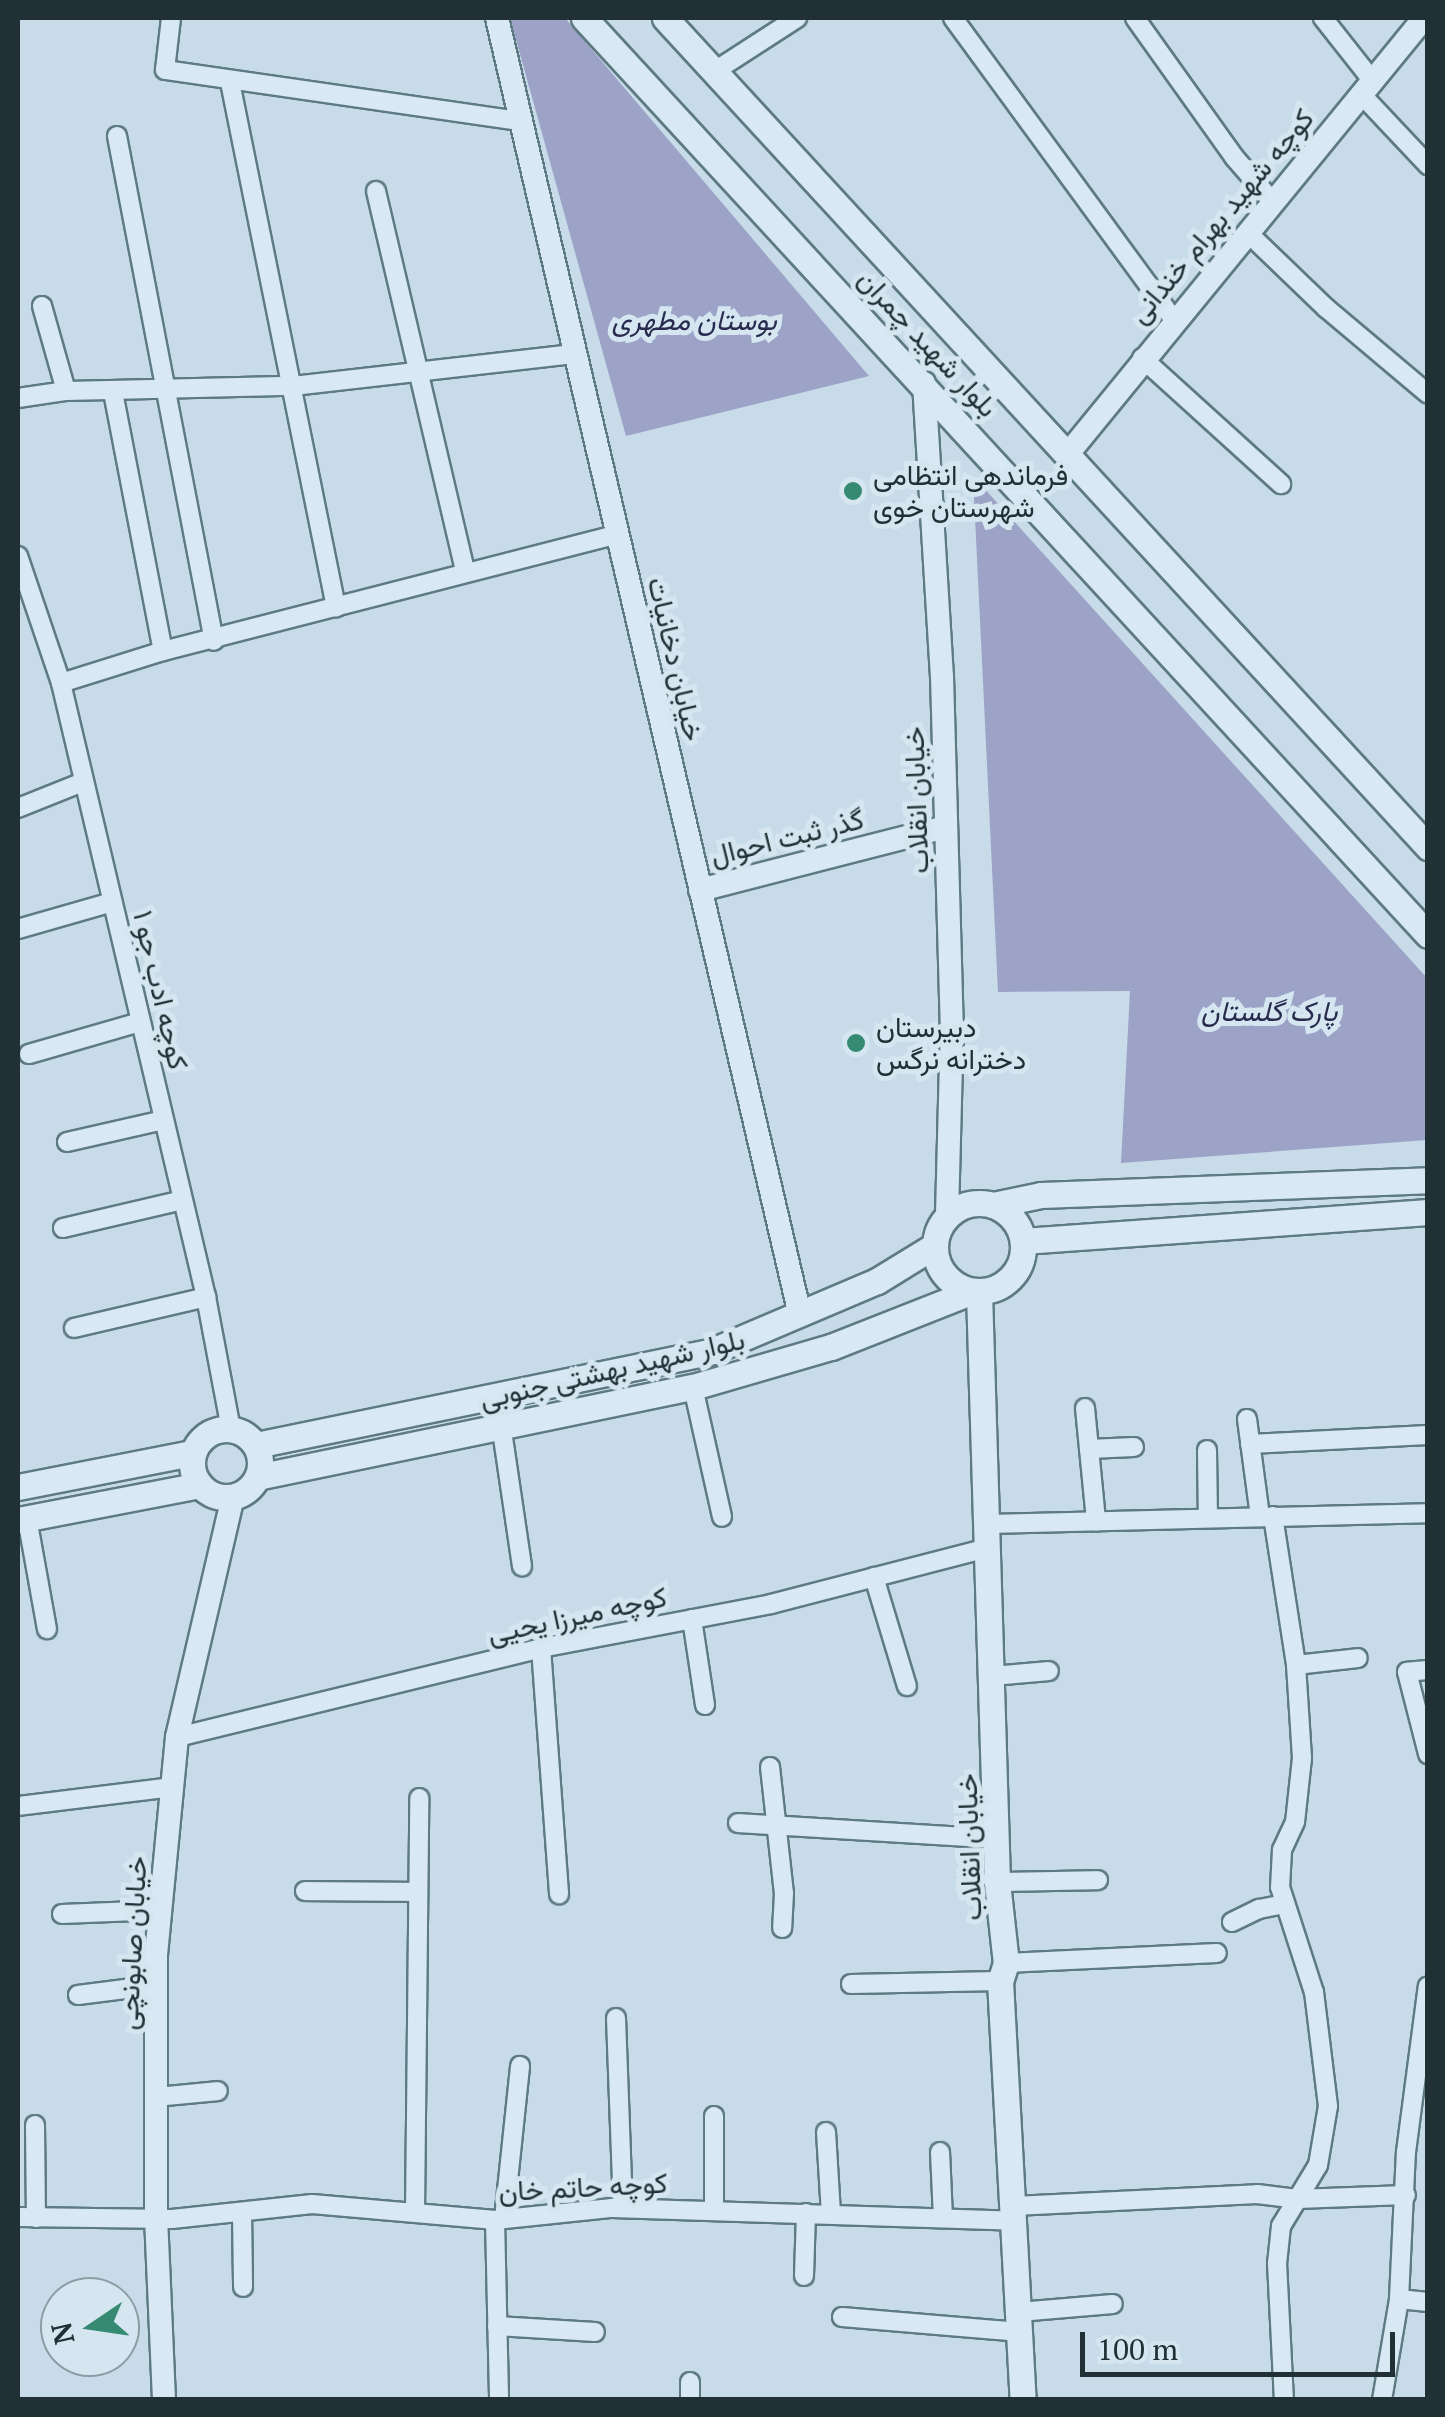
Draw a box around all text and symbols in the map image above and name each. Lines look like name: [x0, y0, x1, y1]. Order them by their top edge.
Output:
street label: کوچه شهید بهرام خندانی: [1121, 102, 1321, 330]
street label: بلوار شهید چمران: [851, 262, 1005, 424]
park label: بوستان مطهری: [612, 303, 776, 337]
place label: فرماندهی انتظامی شهرستان خوی: [873, 458, 1068, 524]
marker: فرماندهی انتظامی شهرستان خوی: [842, 480, 864, 502]
street label: خیابان دخانیات: [641, 574, 711, 744]
street label: خیابان انقلاب: [897, 726, 935, 874]
street label: گذر ثبت احوال: [707, 802, 867, 872]
street label: کوچه ادب جو ۱: [126, 907, 196, 1073]
park label: پارک گلستان: [1201, 994, 1337, 1028]
place label: دبیرستان دخترانه نرگس: [876, 1010, 1026, 1076]
marker: دبیرستان دخترانه نرگس: [845, 1032, 867, 1054]
street label: بلوار شهید بهشتی جنوبی: [476, 1322, 748, 1416]
street label: کوچه میرزا یحیی: [484, 1580, 670, 1650]
street label: خیابان انقلاب: [950, 1773, 988, 1921]
street label: خیابان صابونچی: [111, 1855, 153, 2031]
street label: کوچه حاتم خان: [498, 2166, 668, 2208]
north arrow: [40, 2277, 140, 2377]
scale bar: [1085, 2312, 1400, 2374]
text: N: [42, 2319, 83, 2348]
text: 100 m: [1097, 2329, 1178, 2369]

